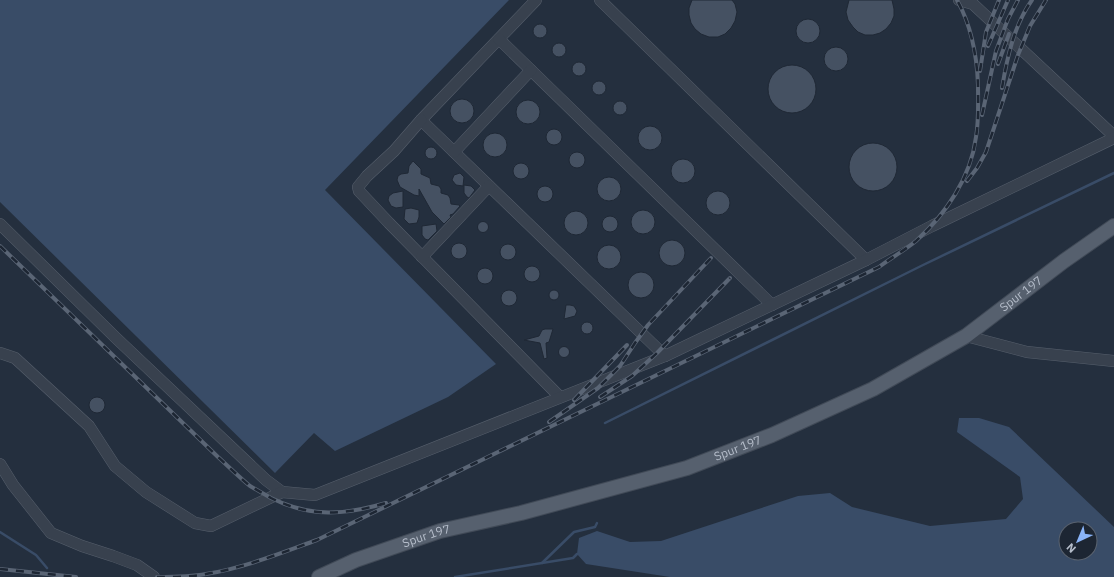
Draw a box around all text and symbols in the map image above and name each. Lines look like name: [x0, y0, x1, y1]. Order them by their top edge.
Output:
street label: Spur 197: [996, 272, 1045, 315]
street label: Spur 197: [712, 432, 763, 464]
street label: Spur 197: [400, 521, 452, 550]
north arrow: [1058, 521, 1098, 561]
text: N: [1063, 540, 1079, 556]

